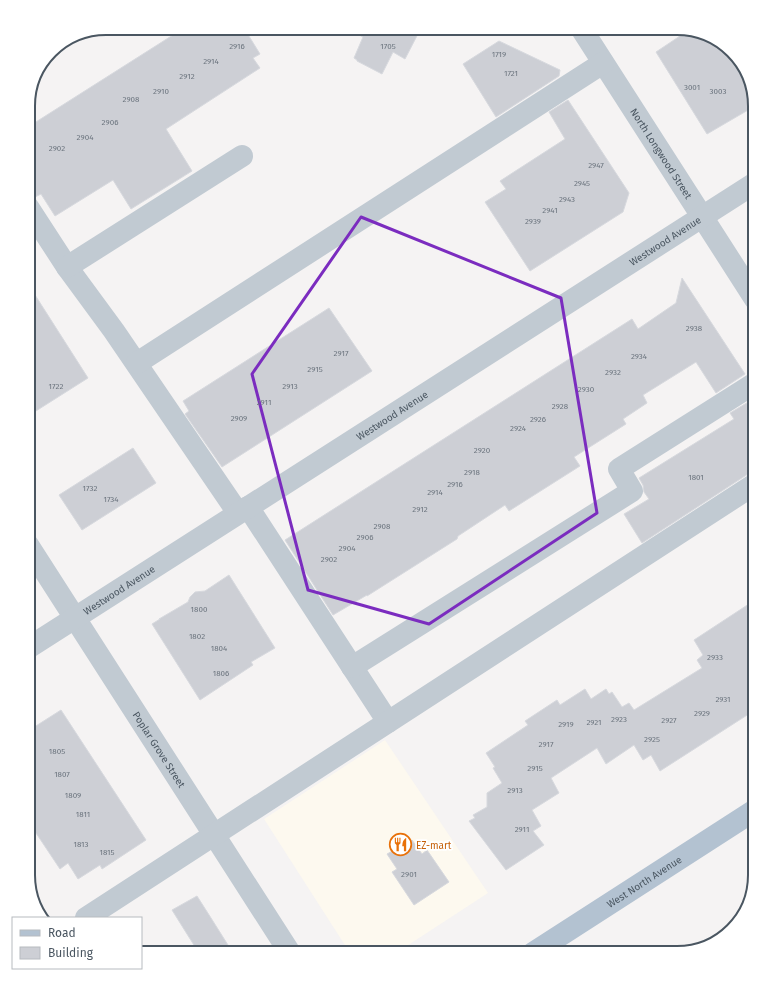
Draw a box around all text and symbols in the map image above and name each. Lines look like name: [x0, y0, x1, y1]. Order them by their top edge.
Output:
house number: 2916: [229, 42, 245, 51]
house number: 1705: [380, 42, 396, 51]
house number: 1719: [492, 50, 506, 59]
house number: 2914: [203, 57, 220, 66]
house number: 1721: [504, 69, 518, 78]
house number: 2912: [179, 72, 195, 81]
house number: 3001: [684, 83, 700, 92]
house number: 2910: [153, 87, 169, 96]
house number: 3003: [710, 87, 726, 96]
house number: 2908: [123, 95, 140, 104]
street label: North Longwood Street: [627, 106, 694, 202]
house number: 2906: [102, 118, 118, 127]
house number: 2904: [77, 133, 94, 142]
house number: 2902: [49, 144, 65, 153]
house number: 2947: [588, 161, 604, 170]
house number: 2945: [574, 179, 590, 188]
house number: 2943: [559, 195, 575, 204]
house number: 2941: [542, 206, 558, 215]
street label: Westwood Avenue: [627, 214, 703, 269]
house number: 2939: [525, 217, 541, 226]
house number: 2938: [686, 324, 703, 333]
house number: 2917: [334, 349, 349, 358]
house number: 2934: [631, 352, 648, 361]
house number: 2915: [307, 365, 323, 374]
house number: 2932: [605, 368, 621, 377]
house number: 1722: [49, 382, 63, 391]
house number: 2913: [282, 382, 298, 391]
house number: 2930: [578, 385, 595, 394]
street label: Westwood Avenue: [354, 389, 431, 443]
house number: 2911: [257, 398, 271, 407]
house number: 2928: [552, 402, 569, 411]
house number: 2909: [231, 414, 247, 423]
house number: 2926: [530, 415, 546, 424]
house number: 2924: [510, 424, 527, 433]
house number: 2920: [474, 446, 491, 455]
house number: 2918: [464, 468, 480, 477]
house number: 1801: [688, 473, 704, 482]
house number: 2916: [447, 480, 463, 489]
house number: 1732: [83, 484, 97, 493]
house number: 2914: [427, 488, 444, 497]
house number: 1734: [103, 495, 119, 504]
house number: 2912: [412, 505, 428, 514]
house number: 2908: [374, 522, 391, 531]
house number: 2906: [357, 533, 373, 542]
house number: 2904: [339, 544, 356, 553]
house number: 2902: [321, 555, 337, 564]
street label: Westwood Avenue: [81, 563, 158, 618]
house number: 1800: [191, 605, 208, 614]
house number: 1802: [189, 632, 205, 641]
house number: 1804: [211, 644, 228, 653]
house number: 2933: [707, 653, 723, 662]
house number: 1806: [213, 669, 229, 678]
house number: 2931: [715, 695, 731, 704]
house number: 2929: [694, 709, 710, 718]
street label: Poplar Grove Street: [130, 710, 188, 791]
house number: 2923: [611, 715, 627, 724]
house number: 2927: [661, 716, 677, 725]
house number: 2921: [586, 718, 602, 727]
house number: 2919: [558, 720, 574, 729]
house number: 2925: [644, 735, 660, 744]
house number: 2917: [539, 740, 554, 749]
house number: 1805: [49, 747, 65, 756]
house number: 2915: [527, 764, 543, 773]
house number: 1807: [54, 770, 70, 779]
house number: 2913: [507, 786, 523, 795]
house number: 1809: [65, 791, 81, 800]
house number: 1811: [76, 810, 90, 819]
house number: 2911: [515, 825, 529, 834]
restaurant icon: EZ-mart: [388, 832, 414, 858]
house number: 1813: [73, 840, 89, 849]
place label: EZ-mart: [416, 840, 452, 852]
house number: 1815: [99, 848, 115, 857]
street label: West North Avenue: [605, 854, 684, 911]
house number: 2901: [401, 870, 417, 879]
legend: [12, 917, 142, 969]
text: Road: [48, 926, 76, 940]
text: Building: [48, 946, 94, 960]

